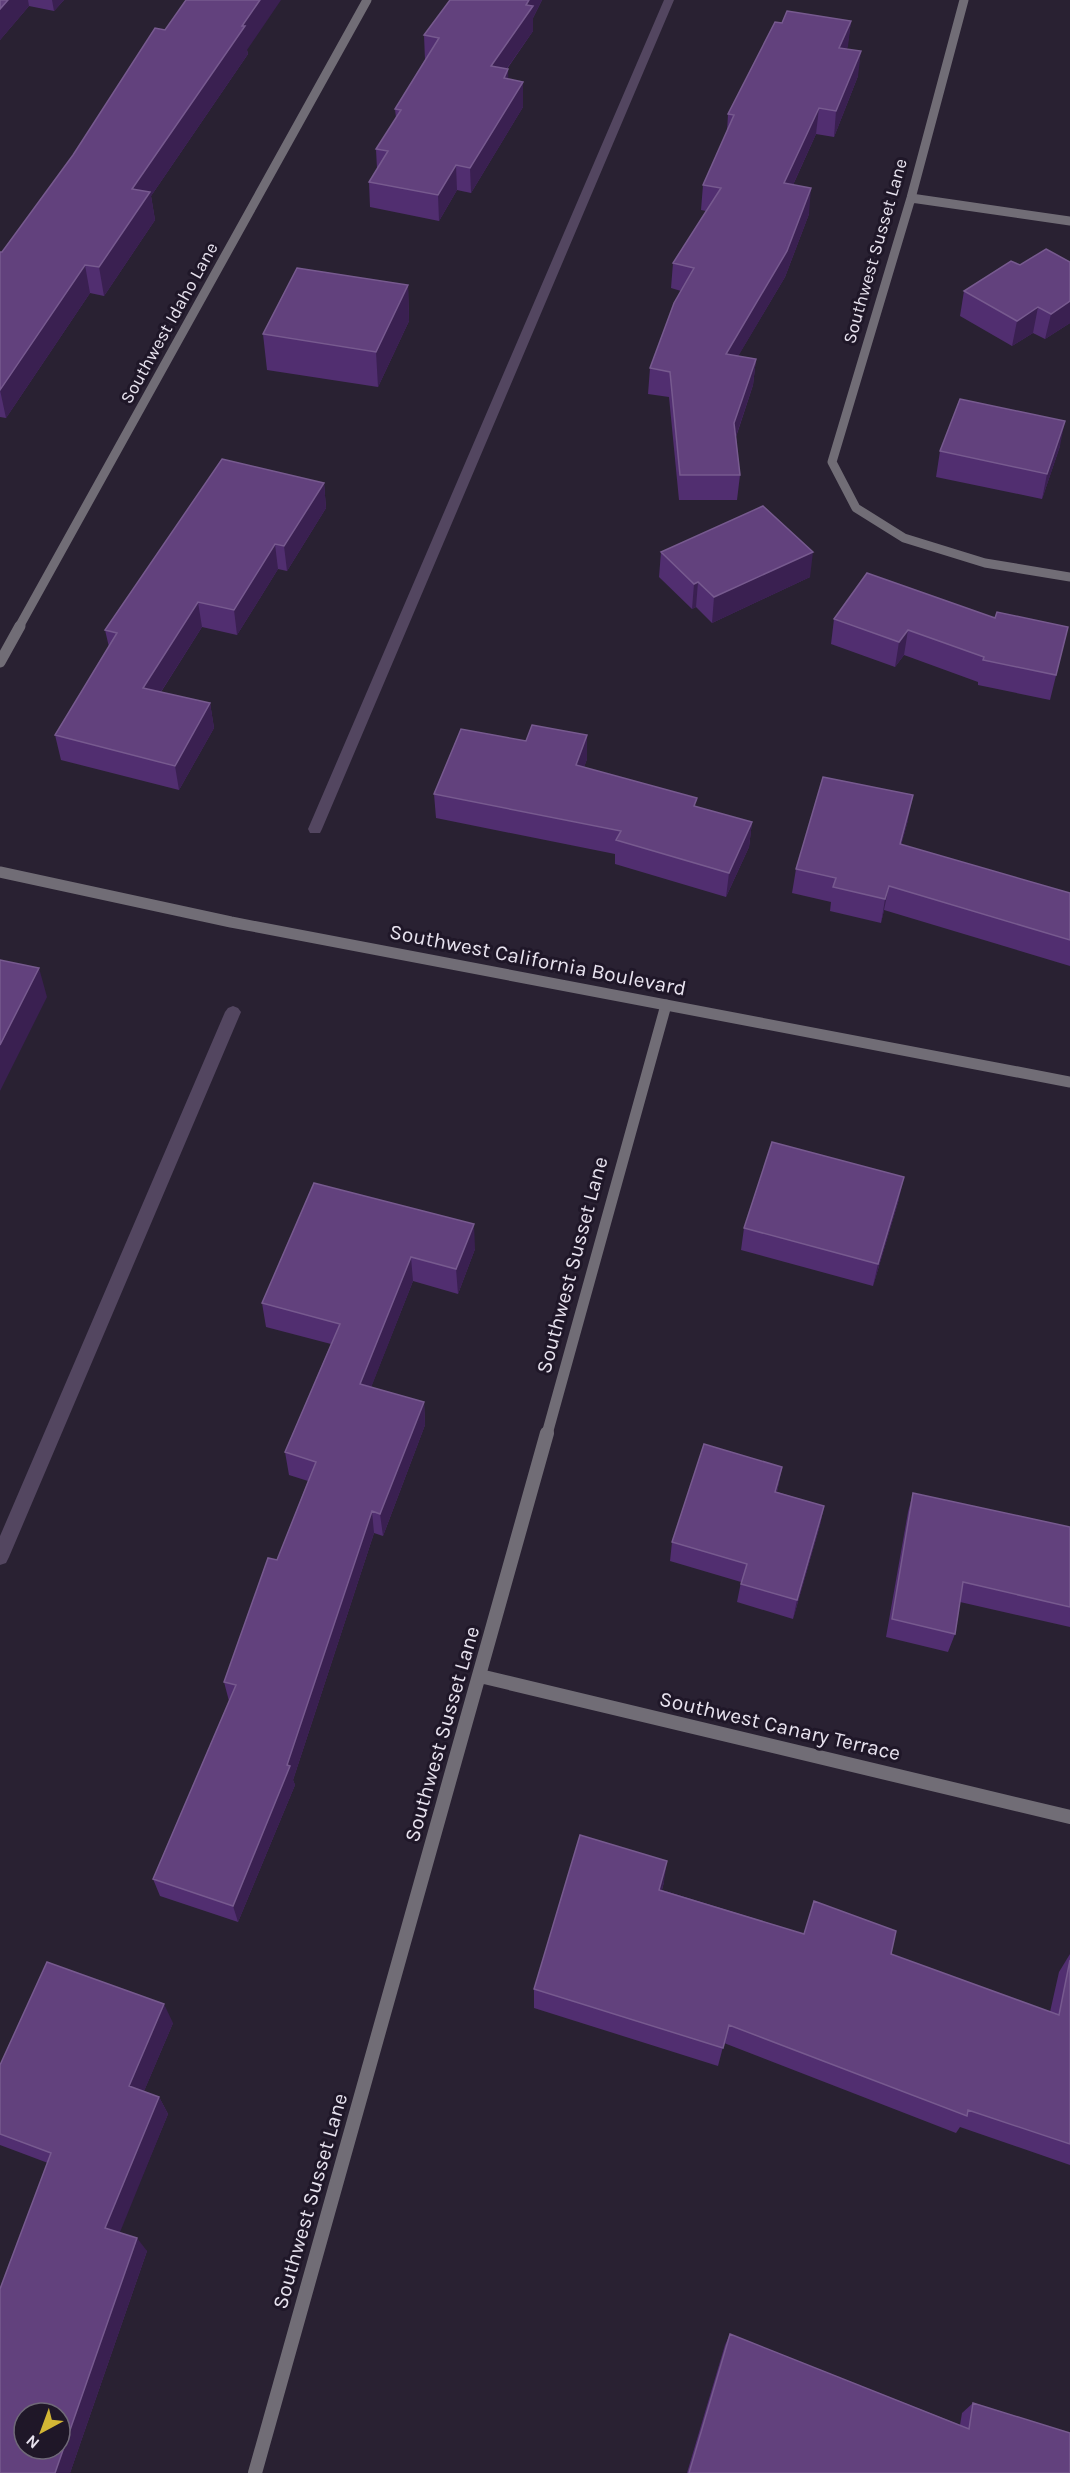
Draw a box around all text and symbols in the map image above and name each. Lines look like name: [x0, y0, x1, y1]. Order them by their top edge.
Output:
street label: Southwest Susset Lane: [838, 156, 912, 346]
street label: Southwest Idaho Lane: [115, 238, 223, 408]
street label: Southwest California Boulevard: [388, 919, 688, 1001]
street label: Southwest Susset Lane: [532, 1154, 612, 1376]
street label: Southwest Susset Lane: [400, 1623, 484, 1845]
street label: Southwest Canary Terrace: [657, 1687, 903, 1765]
street label: Southwest Susset Lane: [268, 2090, 352, 2312]
north arrow: [12, 2401, 72, 2461]
text: N: [22, 2431, 43, 2453]

